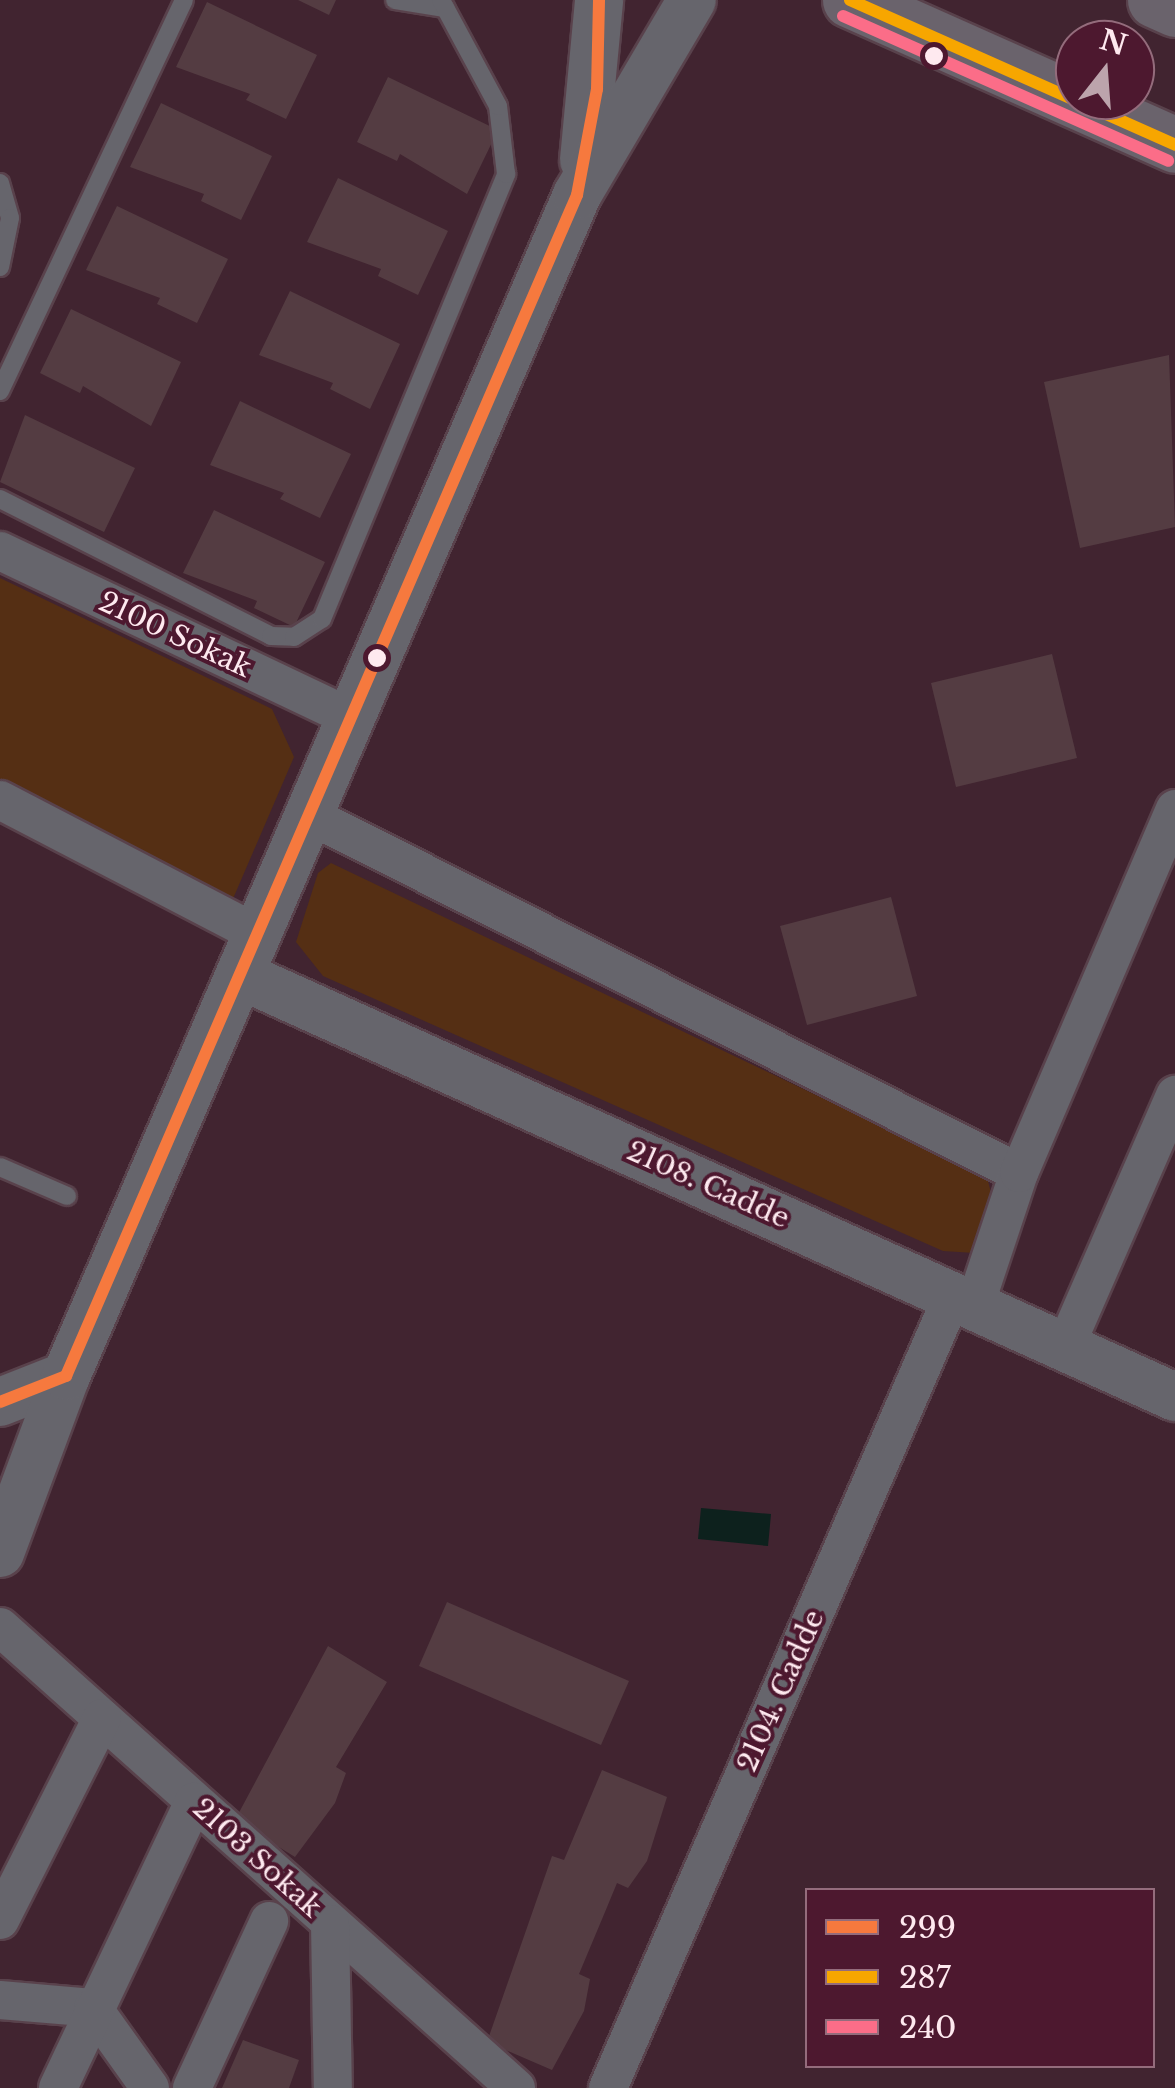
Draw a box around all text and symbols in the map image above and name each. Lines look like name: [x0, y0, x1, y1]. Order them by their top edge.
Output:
north arrow: [1055, 20, 1155, 120]
text: N: [1096, 22, 1131, 63]
unlabelled marker: [924, 46, 944, 66]
street label: 2100 Sokak: [94, 585, 256, 685]
unlabelled marker: [367, 648, 387, 668]
street label: 2108. Cadde: [622, 1134, 794, 1236]
street label: 2104. Cadde: [730, 1605, 832, 1777]
street label: 2103 Sokak: [186, 1792, 328, 1924]
legend: [805, 1888, 1155, 2068]
text: 299: [899, 1909, 956, 1946]
text: 287: [899, 1959, 951, 1996]
text: 240: [899, 2009, 956, 2046]

